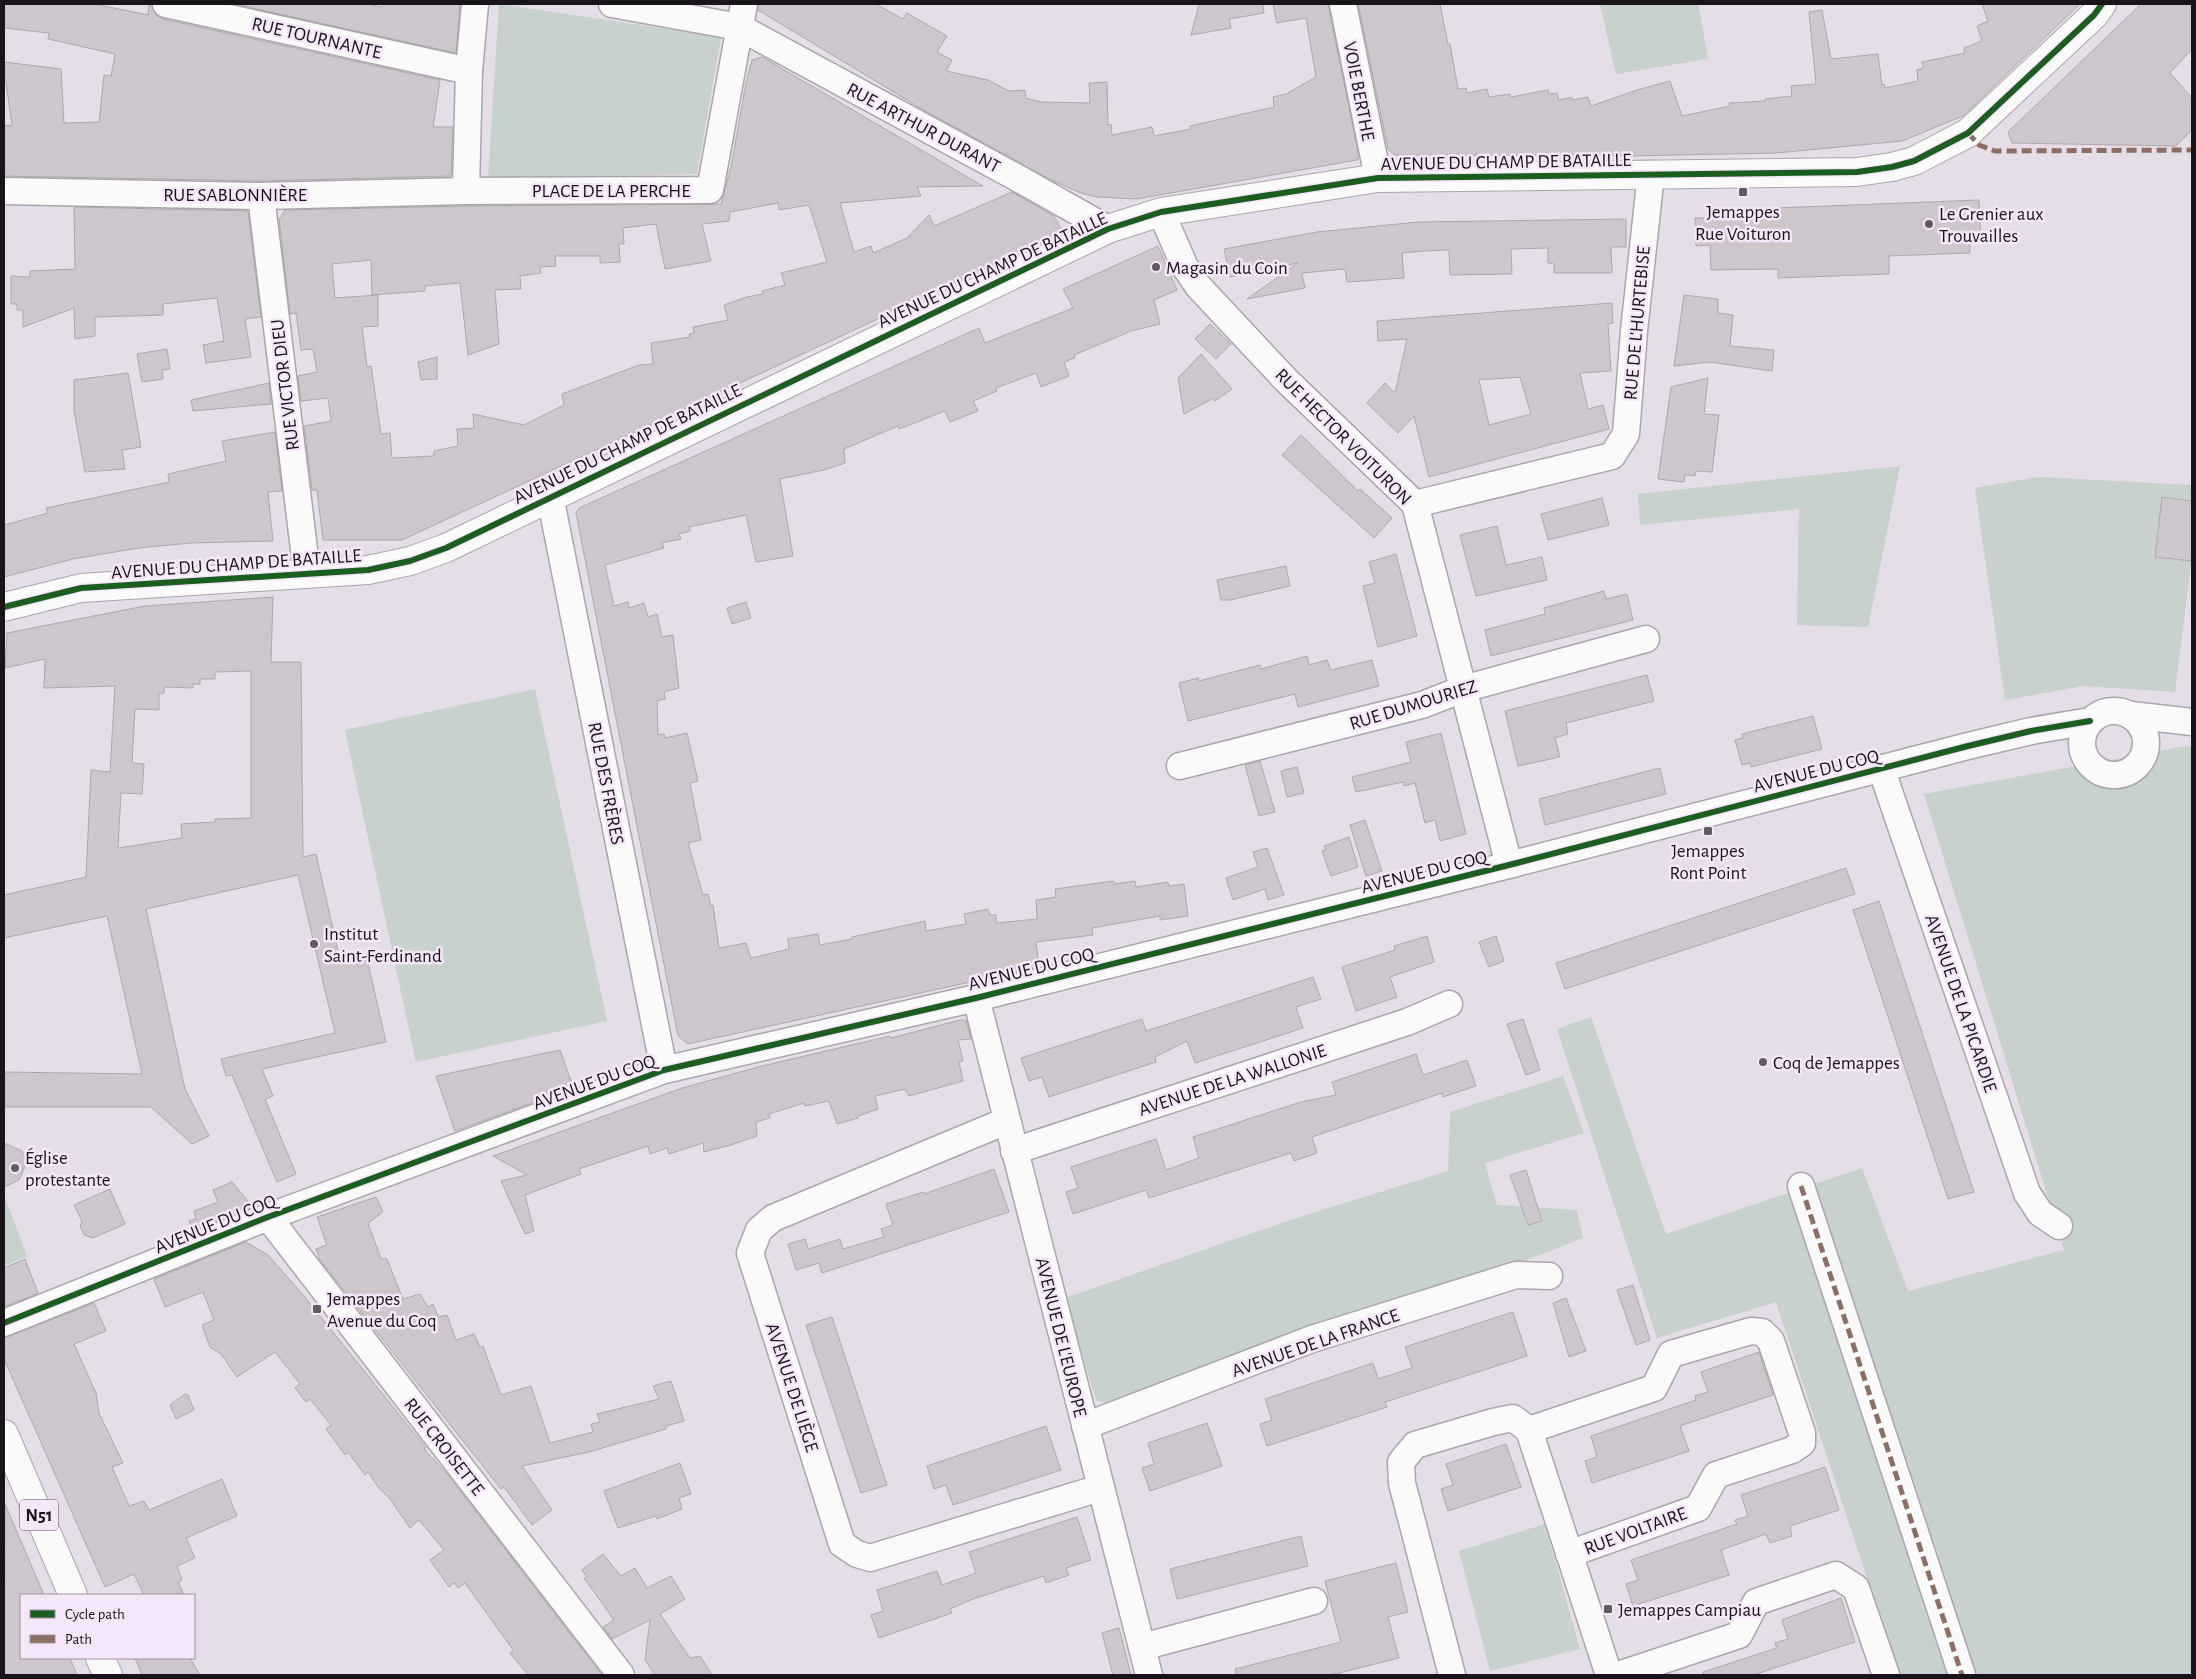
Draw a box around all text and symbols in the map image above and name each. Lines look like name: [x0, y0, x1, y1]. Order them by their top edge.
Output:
street label: RUE TOURNANTE: [250, 14, 383, 63]
street label: VOIE BERTHE: [1340, 40, 1377, 142]
street label: RUE ARTHUR DURANT: [843, 80, 1003, 177]
street label: AVENUE DU CHAMP DE BATAILLE: [1380, 151, 1632, 174]
street label: PLACE DE LA PERCHE: [532, 182, 690, 201]
street label: RUE SABLONNIÈRE: [163, 184, 307, 205]
marker: Jemappes Rue Voituron: [1737, 186, 1749, 198]
place label: Jemappes Rue Voituron: [1695, 203, 1791, 244]
place label: Le Grenier aux Trouvailles: [1939, 205, 2044, 246]
street label: AVENUE DU CHAMP DE BATAILLE: [875, 209, 1110, 332]
marker: Le Grenier aux Trouvailles: [1923, 218, 1935, 230]
street label: RUE DE L'HURTEBISE: [1621, 245, 1654, 401]
place label: Magasin du Coin: [1166, 259, 1288, 278]
marker: Magasin du Coin: [1150, 261, 1162, 273]
street label: RUE VICTOR DIEU: [268, 318, 303, 452]
street label: RUE HECTOR VOITURON: [1271, 365, 1415, 509]
street label: AVENUE DU CHAMP DE BATAILLE: [511, 381, 745, 508]
street label: AVENUE DU CHAMP DE BATAILLE: [110, 546, 362, 583]
street label: RUE DUMOURIEZ: [1347, 677, 1479, 734]
street label: RUE DES FRÈRES: [584, 720, 629, 846]
street label: AVENUE DU COQ: [1751, 746, 1883, 796]
marker: Jemappes Ront Point: [1702, 825, 1714, 837]
place label: Jemappes Ront Point: [1670, 842, 1746, 883]
street label: AVENUE DU COQ: [1359, 847, 1491, 897]
street label: AVENUE DE LA PICARDIE: [1921, 912, 2000, 1095]
place label: Institut Saint-Ferdinand: [324, 925, 442, 966]
marker: Institut Saint-Ferdinand: [308, 938, 320, 950]
street label: AVENUE DU COQ: [966, 944, 1098, 994]
street label: AVENUE DE LA WALLONIE: [1136, 1041, 1329, 1120]
street label: AVENUE DU COQ: [531, 1051, 660, 1113]
place label: Coq de Jemappes: [1773, 1054, 1900, 1073]
marker: Coq de Jemappes: [1757, 1056, 1769, 1068]
place label: Église protestante: [25, 1147, 111, 1190]
marker: Église protestante: [9, 1162, 21, 1174]
street label: AVENUE DU COQ: [152, 1191, 281, 1257]
street label: AVENUE DE L'EUROPE: [1031, 1256, 1090, 1419]
place label: Jemappes Avenue du Coq: [327, 1290, 437, 1331]
marker: Jemappes Avenue du Coq: [311, 1303, 323, 1315]
street label: AVENUE DE LA FRANCE: [1229, 1306, 1402, 1381]
street label: AVENUE DE LIÈGE: [762, 1320, 823, 1454]
street label: RUE CROISETTE: [400, 1395, 488, 1499]
road number: N51: [20, 1500, 58, 1530]
street label: RUE VOLTAIRE: [1582, 1504, 1689, 1559]
legend: [20, 1594, 195, 1659]
place label: Jemappes Campiau: [1618, 1601, 1761, 1620]
marker: Jemappes Campiau: [1602, 1603, 1614, 1615]
text: Cycle path: [65, 1607, 125, 1622]
text: Path: [65, 1632, 92, 1647]

